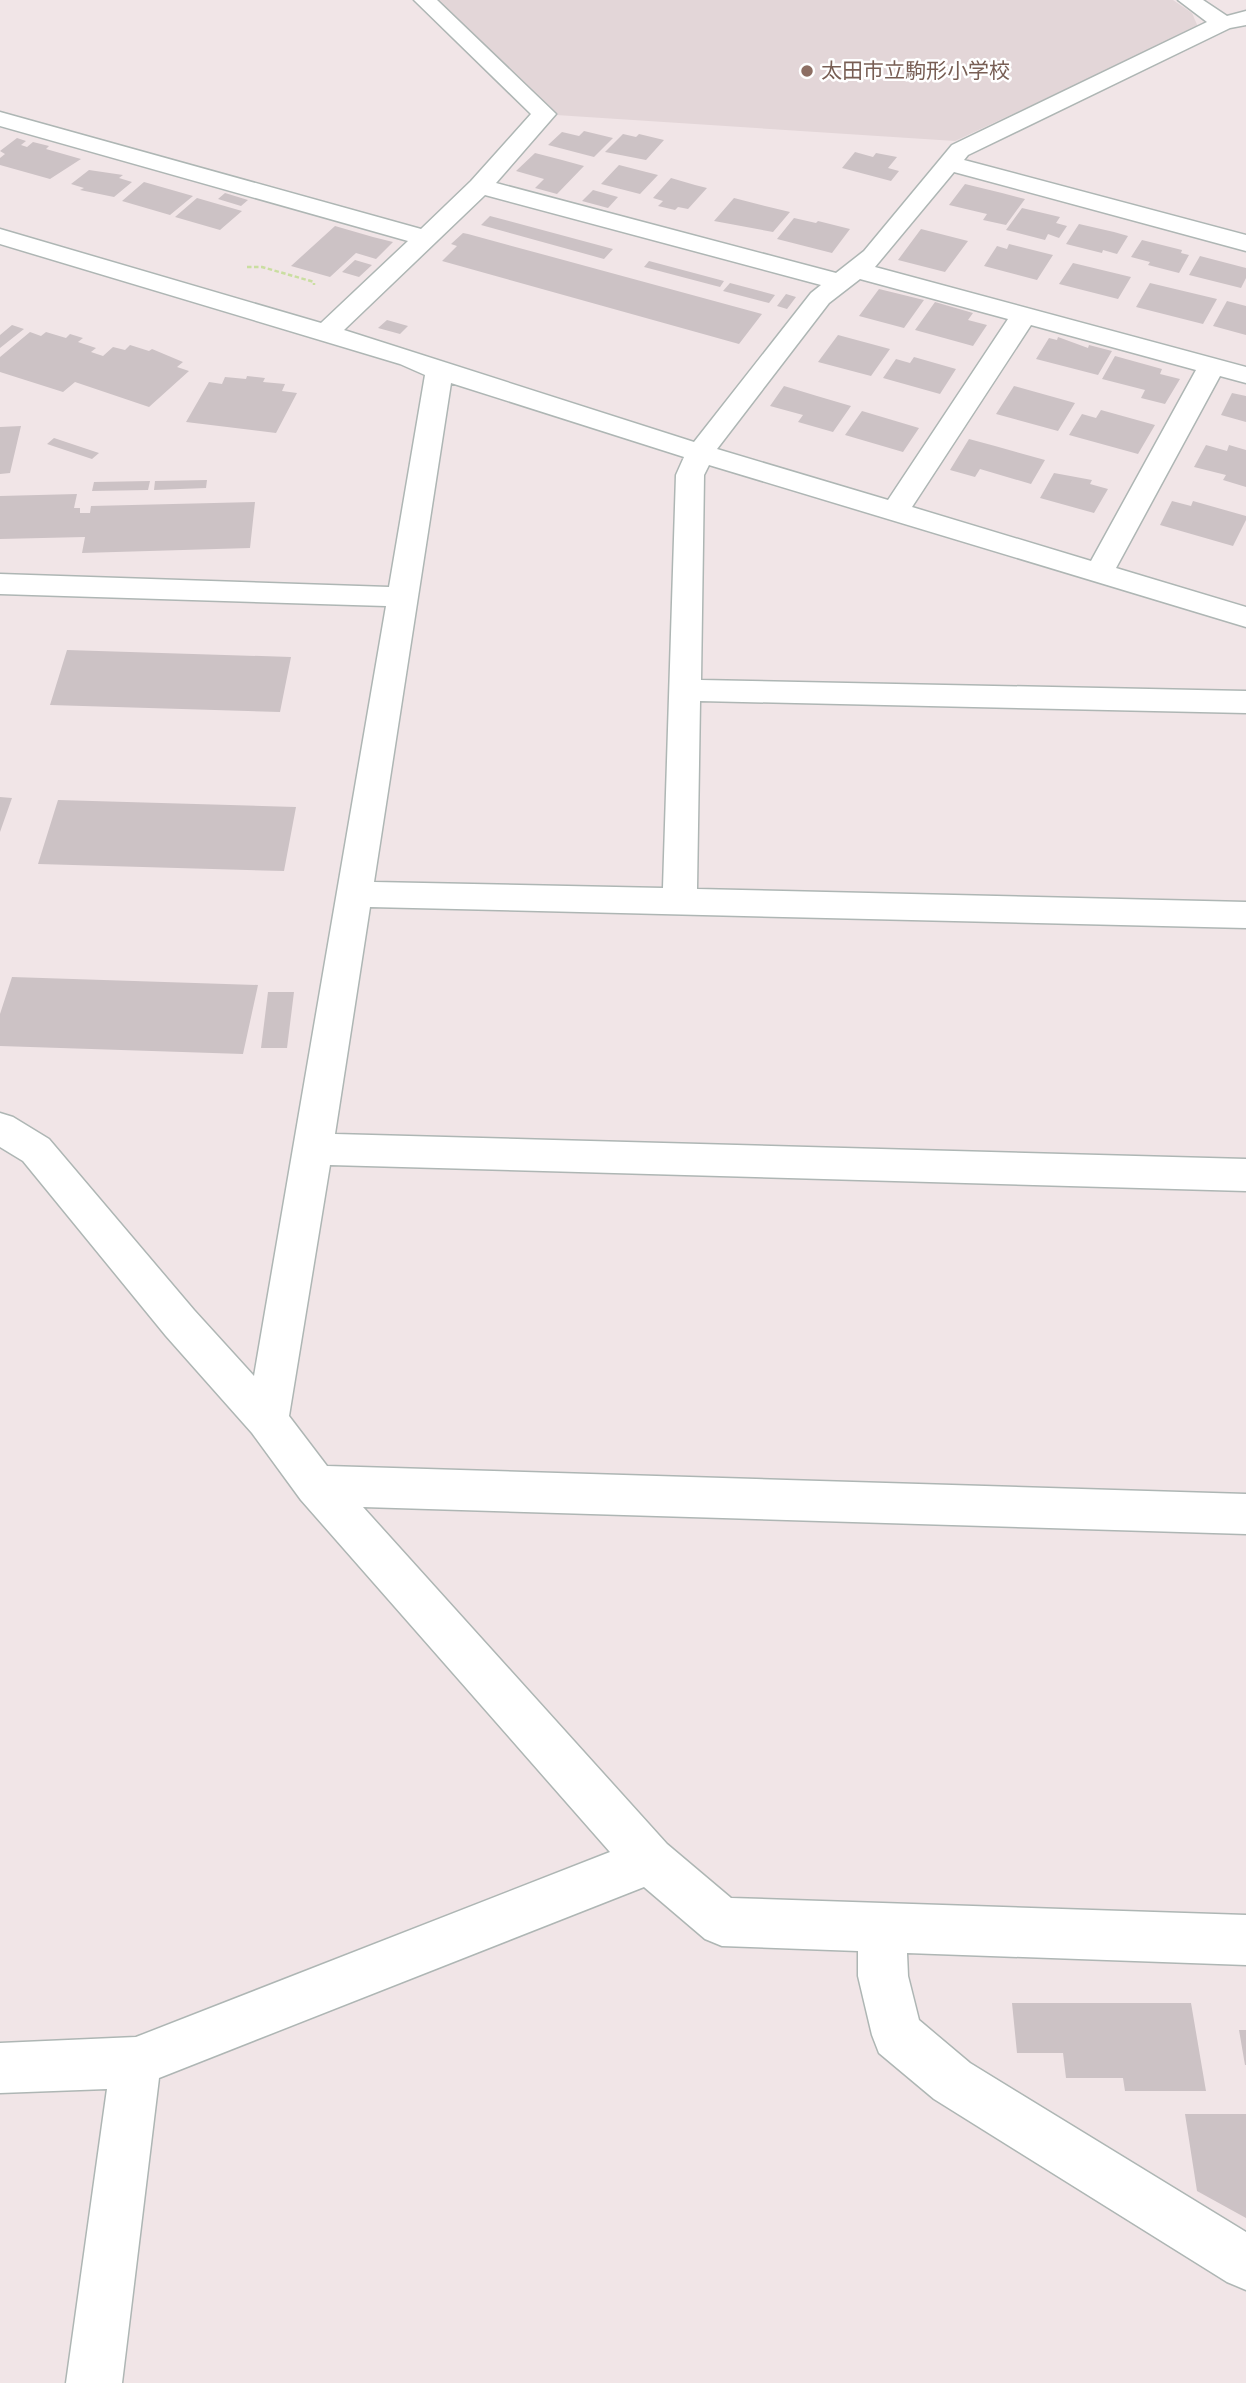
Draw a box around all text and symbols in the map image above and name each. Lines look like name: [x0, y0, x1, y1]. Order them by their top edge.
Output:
place label: 太田市立駒形小学校: [821, 57, 1010, 82]
marker: 太田市立駒形小学校: [799, 63, 815, 79]

